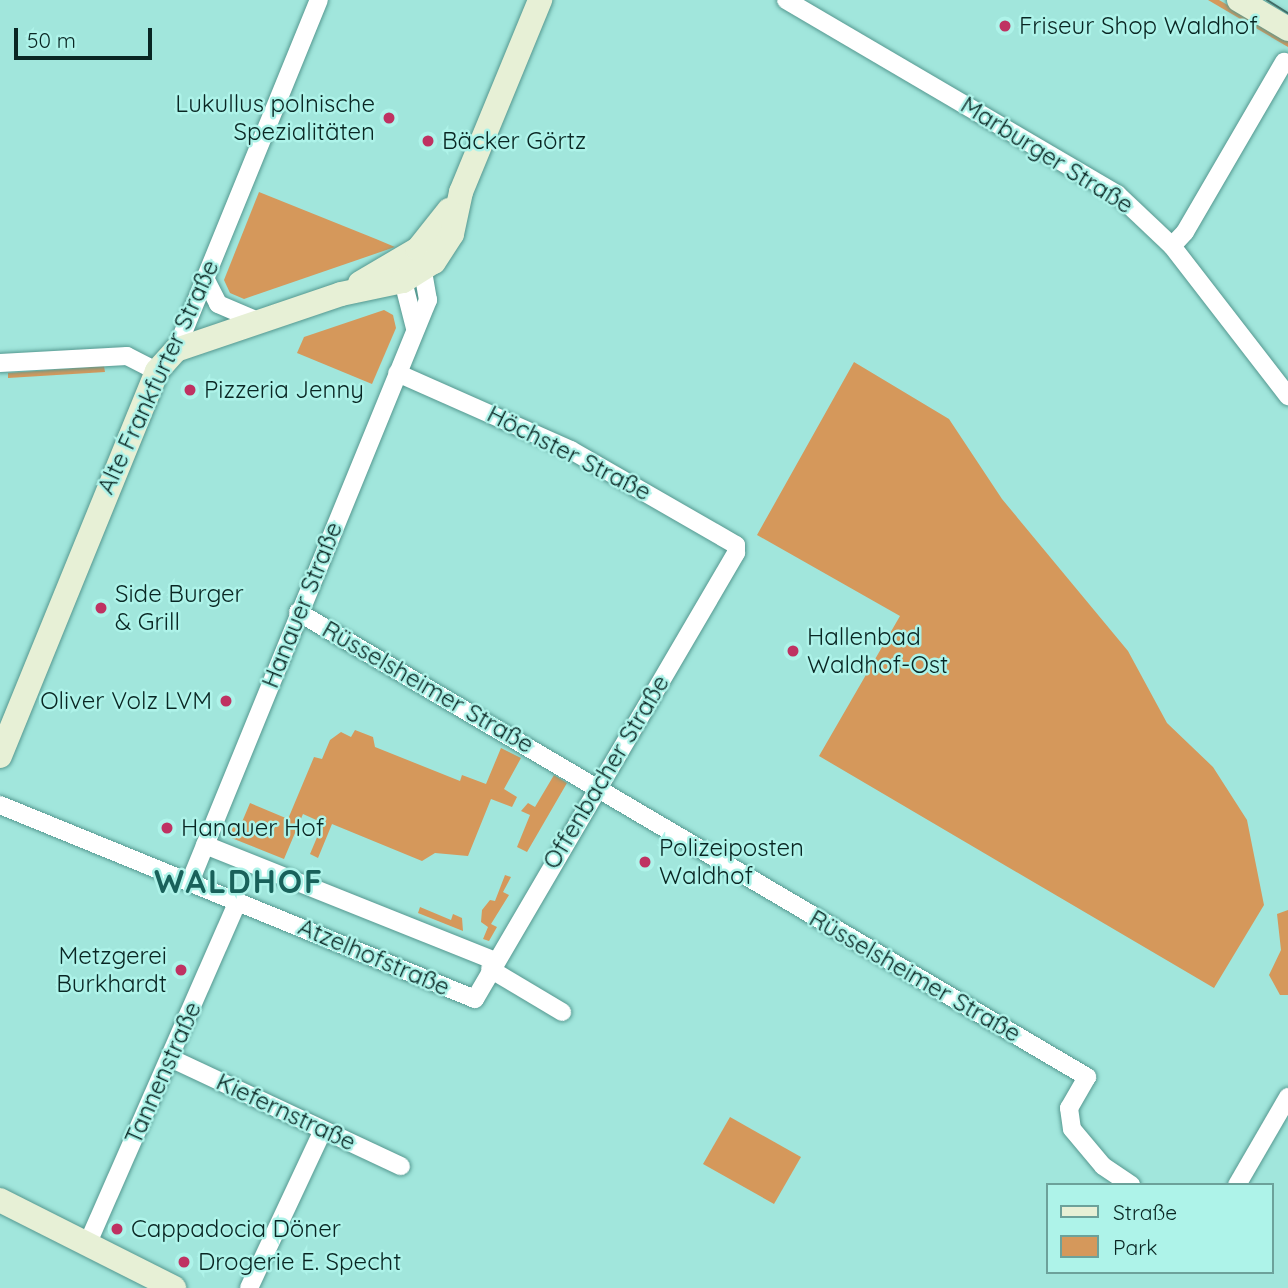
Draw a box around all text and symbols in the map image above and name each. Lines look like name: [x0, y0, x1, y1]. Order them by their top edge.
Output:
place label: Friseur Shop Waldhof: [1019, 12, 1258, 40]
scale bar: [18, 14, 156, 58]
marker: Friseur Shop Waldhof: [997, 18, 1013, 34]
text: 50 m: [27, 27, 76, 53]
place label: Lukullus polnische Spezialitäten: [175, 90, 375, 146]
street label: Marburger Straße: [956, 90, 1138, 220]
marker: Lukullus polnische Spezialitäten: [381, 110, 397, 126]
place label: Bäcker Görtz: [442, 127, 586, 155]
marker: Bäcker Görtz: [420, 133, 436, 149]
street label: Alte Frankfurter Straße: [91, 255, 225, 499]
place label: Pizzeria Jenny: [204, 376, 364, 404]
marker: Pizzeria Jenny: [182, 382, 198, 398]
street label: Höchster Straße: [482, 399, 656, 507]
street label: Hanauer Straße: [256, 518, 348, 692]
place label: Side Burger & Grill: [115, 580, 244, 636]
marker: Side Burger & Grill: [93, 600, 109, 616]
street label: Rüsselsheimer Straße: [317, 615, 539, 759]
place label: Hallenbad Waldhof-Ost: [807, 623, 948, 679]
marker: Hallenbad Waldhof-Ost: [785, 643, 801, 659]
street label: Offenbacher Straße: [537, 670, 675, 874]
place label: Oliver Volz LVM: [40, 687, 212, 715]
marker: Oliver Volz LVM: [218, 693, 234, 709]
place label: Hanauer Hof: [181, 814, 324, 842]
marker: Hanauer Hof: [159, 820, 175, 836]
place label: Polizeiposten Waldhof: [659, 834, 804, 890]
marker: Polizeiposten Waldhof: [637, 854, 653, 870]
district label: WALDHOF: [155, 862, 323, 900]
street label: Rüsselsheimer Straße: [804, 904, 1026, 1048]
street label: Atzelhofstraße: [294, 912, 454, 1002]
place label: Metzgerei Burkhardt: [56, 942, 167, 998]
marker: Metzgerei Burkhardt: [173, 962, 189, 978]
street label: Tannenstraße: [119, 997, 207, 1149]
street label: Kiefernstraße: [212, 1067, 360, 1157]
legend: [1046, 1183, 1274, 1274]
text: Straße: [1113, 1199, 1177, 1225]
place label: Cappadocia Döner: [131, 1215, 341, 1243]
marker: Cappadocia Döner: [109, 1221, 125, 1237]
text: Park: [1113, 1234, 1157, 1260]
place label: Drogerie E. Specht: [198, 1248, 401, 1276]
marker: Drogerie E. Specht: [176, 1254, 192, 1270]

